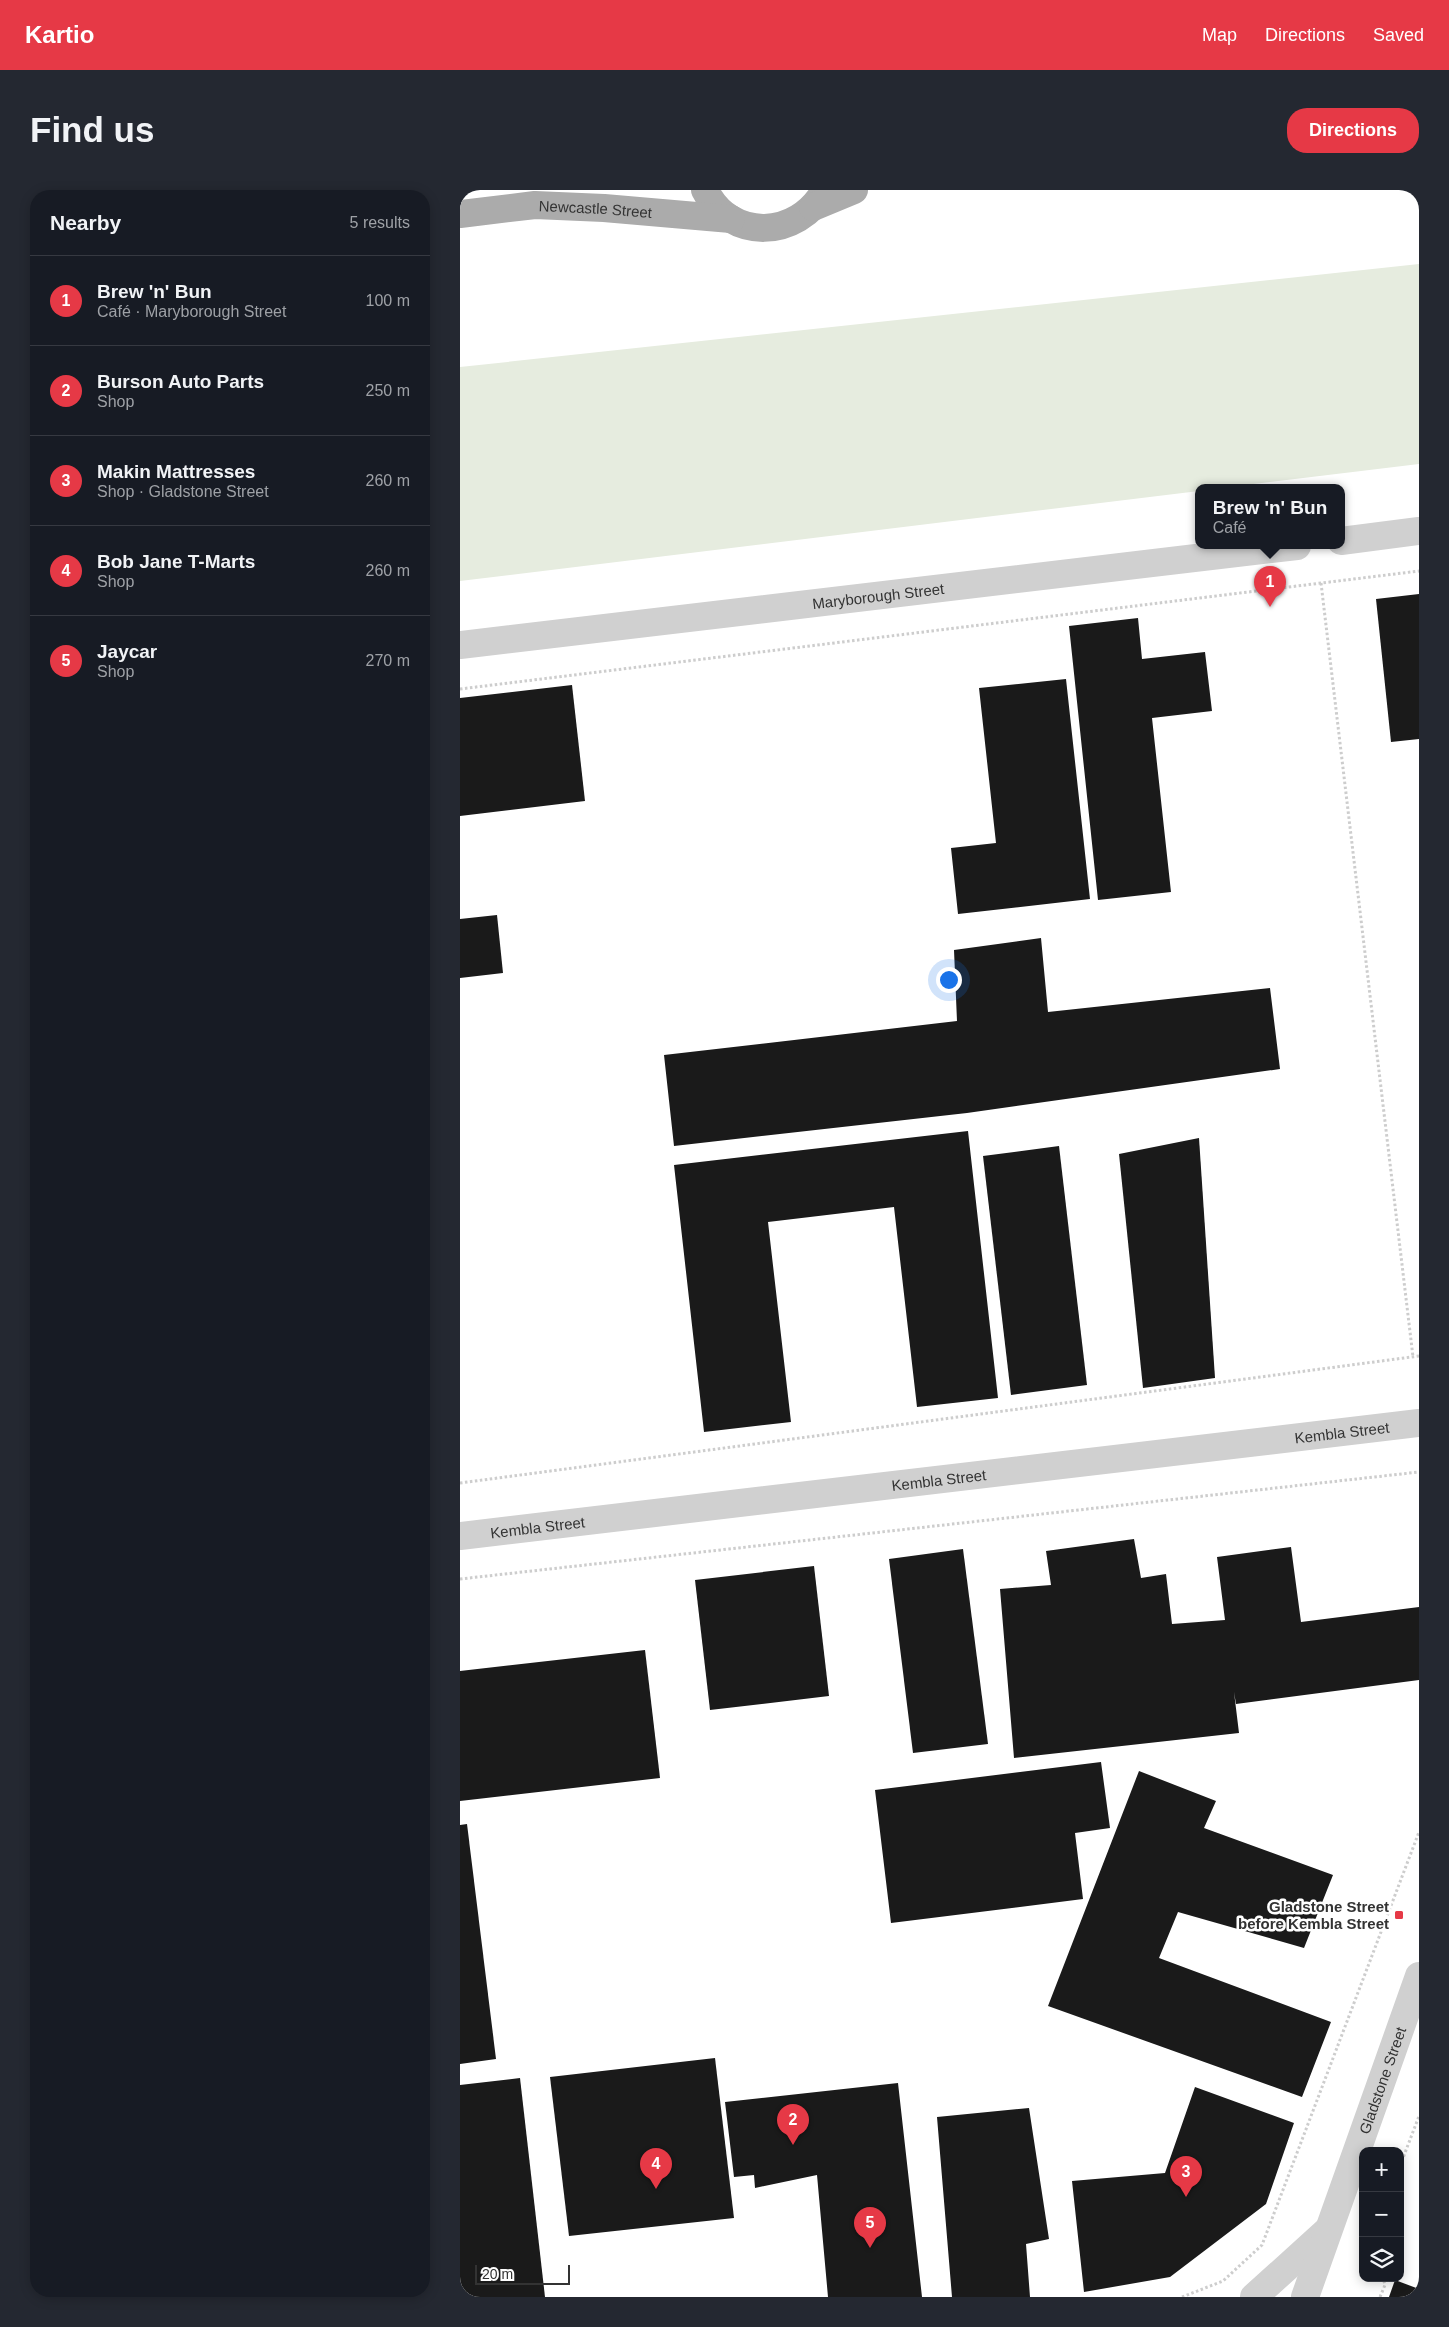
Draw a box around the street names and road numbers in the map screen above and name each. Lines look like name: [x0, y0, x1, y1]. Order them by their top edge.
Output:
street label: Newcastle Street: [538, 197, 654, 221]
street label: Maryborough Street: [811, 579, 946, 612]
street label: Kembla Street: [1294, 1418, 1391, 1446]
street label: Kembla Street: [890, 1465, 988, 1494]
street label: Kembla Street: [489, 1513, 587, 1541]
street label: Gladstone Street: [1355, 2024, 1409, 2136]

